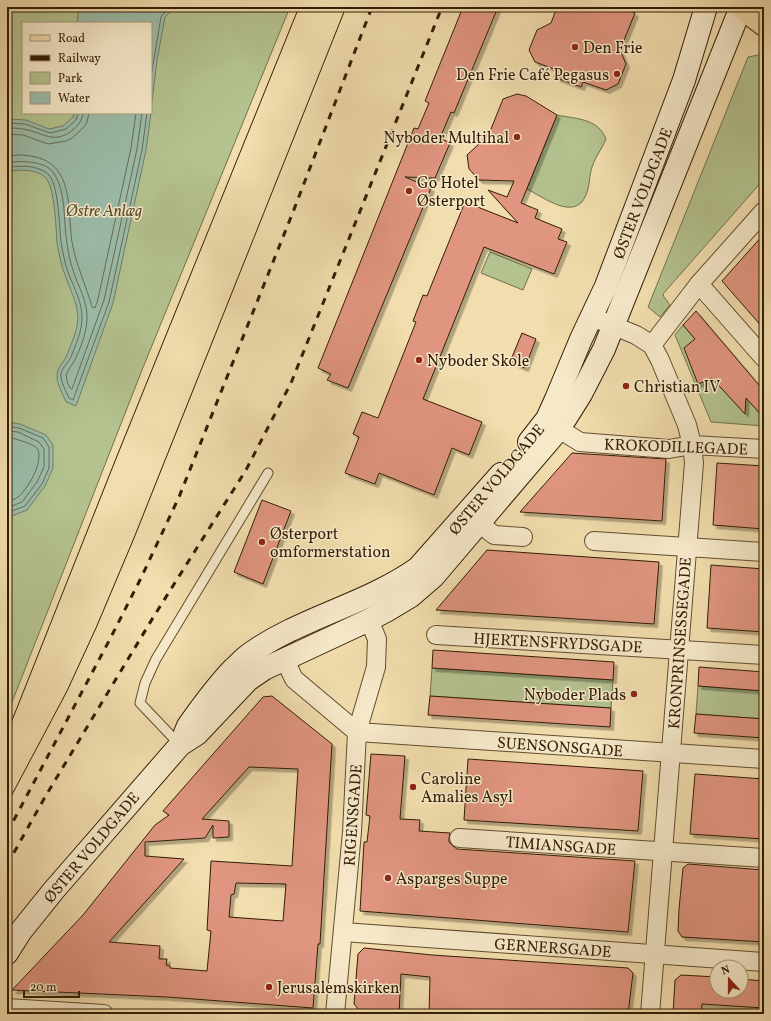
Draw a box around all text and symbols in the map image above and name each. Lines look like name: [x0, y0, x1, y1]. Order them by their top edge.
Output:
legend: [22, 22, 152, 114]
text: Road: [58, 31, 85, 47]
place label: Den Frie: [583, 38, 643, 60]
marker: Den Frie: [570, 42, 580, 52]
text: Railway: [58, 51, 101, 67]
place label: Den Frie Café Pegasus: [456, 65, 609, 87]
marker: Den Frie Café Pegasus: [612, 69, 622, 79]
text: Park: [58, 71, 83, 87]
text: Water: [58, 91, 90, 107]
street label: ØSTER VOLDGADE: [609, 125, 679, 263]
place label: Nyboder Multihal: [384, 128, 509, 150]
marker: Nyboder Multihal: [512, 132, 522, 142]
place label: Go Hotel Østerport: [417, 173, 486, 213]
marker: Go Hotel Østerport: [404, 186, 414, 196]
park label: Østre Anlæg: [66, 201, 142, 223]
place label: Nyboder Skole: [427, 351, 529, 373]
marker: Nyboder Skole: [414, 355, 424, 365]
place label: Christian IV: [634, 377, 720, 399]
marker: Christian IV: [621, 381, 631, 391]
street label: ØSTER VOLDGADE: [444, 420, 551, 541]
street label: KROKODILLEGADE: [603, 434, 748, 462]
place label: Østerport omformerstation: [270, 524, 391, 564]
marker: Østerport omformerstation: [257, 537, 267, 547]
street label: KRONPRINSESSEGADE: [664, 556, 698, 730]
street label: HJERTENSFRYDSGADE: [473, 629, 643, 659]
place label: Nyboder Plads: [524, 685, 626, 707]
marker: Nyboder Plads: [629, 689, 639, 699]
street label: SUENSONSGADE: [496, 733, 624, 763]
street label: RIGENSGADE: [339, 763, 369, 867]
place label: Caroline Amalies Asyl: [421, 769, 513, 809]
marker: Caroline Amalies Asyl: [408, 782, 418, 792]
street label: ØSTER VOLDGADE: [39, 788, 146, 909]
street label: TIMIANSGADE: [505, 832, 617, 862]
place label: Asparges Suppe: [396, 869, 508, 891]
marker: Asparges Suppe: [383, 873, 393, 883]
street label: GERNERSGADE: [494, 934, 612, 964]
north arrow: [709, 959, 749, 999]
text: N: [720, 963, 732, 979]
scale bar: [24, 973, 79, 999]
place label: Jerusalemskirken: [277, 978, 400, 1000]
text: 20 m: [30, 980, 57, 996]
marker: Jerusalemskirken: [264, 982, 274, 992]

